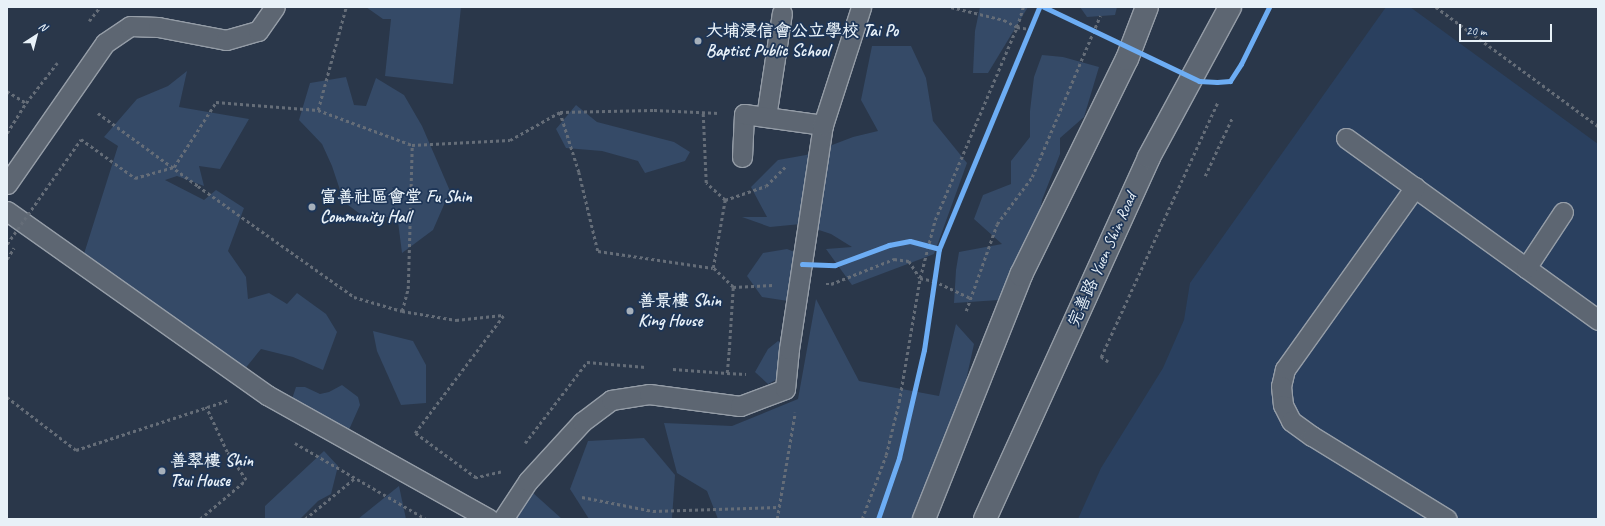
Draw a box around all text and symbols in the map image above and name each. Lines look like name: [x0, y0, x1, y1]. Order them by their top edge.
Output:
north arrow: [16, 16, 56, 56]
scale bar: [1461, 16, 1554, 42]
text: N: [36, 19, 50, 34]
place label: 大埔浸信會公立學校 Tai Po Baptist Public School: [706, 21, 898, 61]
text: 20 m: [1466, 23, 1486, 39]
marker: 大埔浸信會公立學校 Tai Po Baptist Public School: [693, 36, 703, 46]
place label: 富善社區會堂 Fu Shin Community Hall: [320, 187, 472, 227]
street label: 完善路 Yuen Shin Road: [1063, 189, 1141, 331]
marker: 富善社區會堂 Fu Shin Community Hall: [307, 202, 317, 212]
place label: 善景樓 Shin King House: [638, 291, 721, 331]
marker: 善景樓 Shin King House: [625, 306, 635, 316]
place label: 善翠樓 Shin Tsui House: [170, 451, 253, 491]
marker: 善翠樓 Shin Tsui House: [157, 466, 167, 476]

